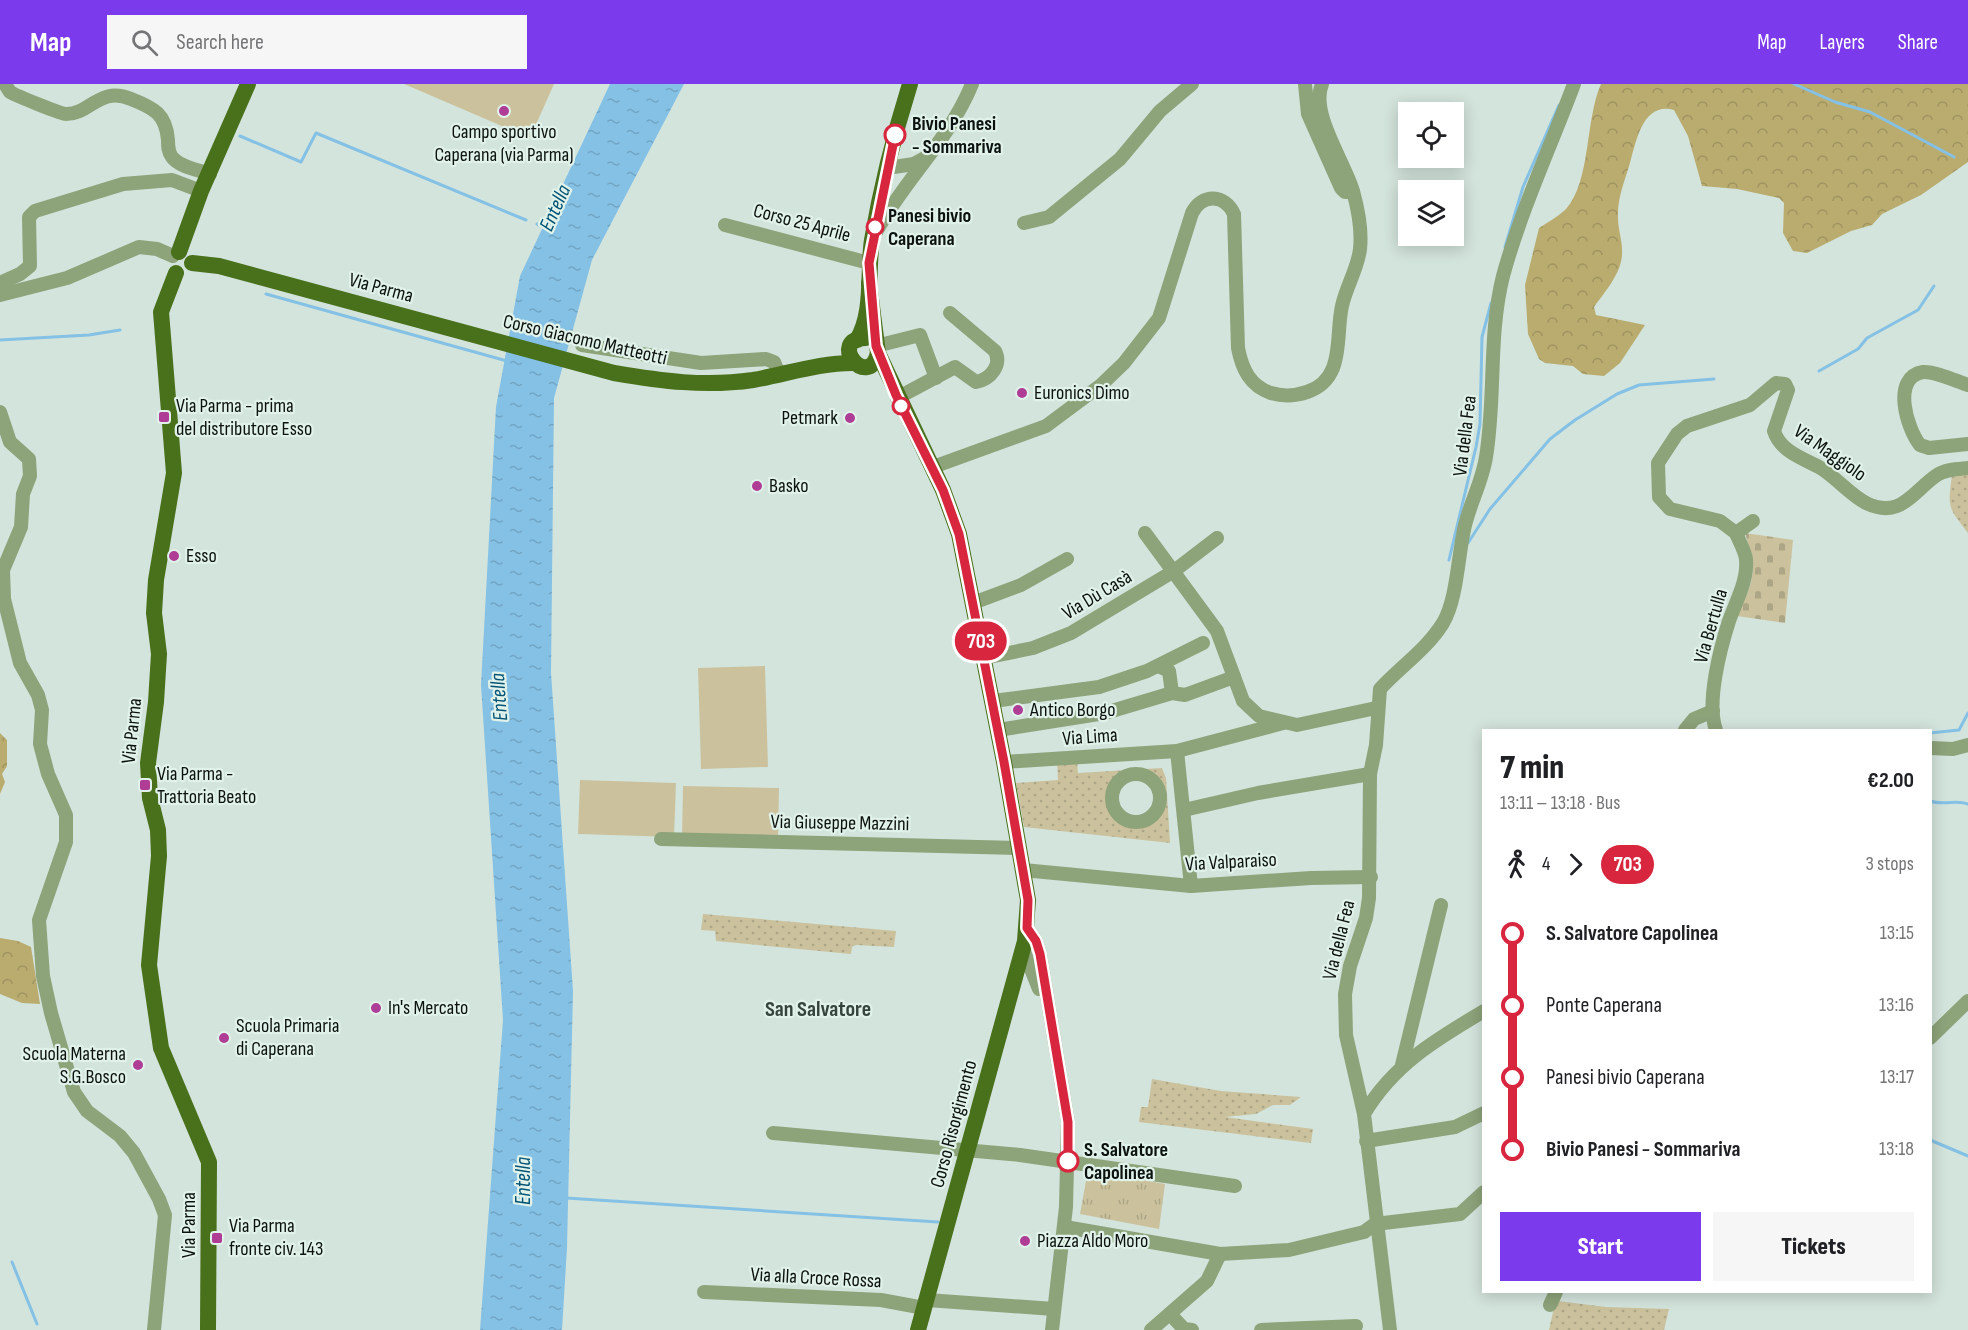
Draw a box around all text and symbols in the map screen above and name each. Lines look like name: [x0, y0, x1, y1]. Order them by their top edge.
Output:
search box: [107, 15, 527, 69]
text: Map: [30, 26, 71, 59]
icon: search: [128, 26, 161, 59]
text: Search here: [176, 29, 264, 56]
text: Map: [1757, 30, 1786, 55]
text: Layers: [1819, 30, 1865, 55]
text: Share: [1898, 30, 1938, 55]
map controls: [1398, 102, 1464, 246]
button: locate: [1398, 102, 1464, 168]
marker: Campo sportivo Caperana (via Parma): [497, 104, 511, 118]
place label: Bivio Panesi - Sommariva: [912, 112, 1002, 159]
place label: Campo sportivo Caperana (via Parma): [434, 120, 574, 167]
marker: Bivio Panesi - Sommariva: [884, 124, 906, 146]
button: layers: [1398, 180, 1464, 246]
water label: Entella: [534, 181, 576, 235]
street label: Corso 25 Aprile: [751, 198, 853, 248]
place label: Panesi bivio Caperana: [888, 204, 971, 251]
marker: Panesi bivio Caperana: [866, 218, 884, 236]
street label: Via Parma: [346, 268, 416, 308]
street label: Corso Giacomo Matteotti: [501, 309, 669, 371]
place label: Euronics Dimo: [1034, 381, 1130, 405]
marker: Euronics Dimo: [1015, 386, 1029, 400]
place label: Via Parma - prima del distributore Esso: [176, 394, 312, 441]
street label: Via della Fea: [1448, 394, 1482, 478]
unlabelled marker: [892, 397, 910, 415]
place label: Petmark: [782, 406, 838, 430]
marker: Via Parma - prima del distributore Esso: [157, 410, 171, 424]
marker: Petmark: [843, 411, 857, 425]
street label: Via Maggiolo: [1789, 419, 1871, 487]
place label: Basko: [769, 474, 808, 498]
marker: Basko: [750, 479, 764, 493]
place label: Esso: [186, 544, 217, 568]
marker: Esso: [167, 549, 181, 563]
street label: Via Dù Casà: [1058, 565, 1136, 625]
street label: Via Bertulla: [1689, 586, 1733, 666]
line badge: 703: [946, 622, 1016, 660]
text: 703: [967, 629, 995, 654]
water label: Entella: [485, 672, 513, 722]
street label: Via Parma: [117, 697, 147, 765]
place label: Antico Borgo: [1029, 698, 1115, 722]
marker: Antico Borgo: [1011, 703, 1025, 717]
street label: Via Lima: [1062, 723, 1118, 751]
text: 7 min: [1500, 748, 1564, 788]
place label: Via Parma - Trattoria Beato: [157, 762, 256, 809]
text: €2.00: [1867, 767, 1914, 794]
marker: Via Parma - Trattoria Beato: [138, 778, 152, 792]
text: 13:11 – 13:18 · Bus: [1500, 791, 1620, 815]
street label: Via Giuseppe Mazzini: [770, 810, 910, 836]
street label: Via Valparaiso: [1185, 848, 1277, 876]
icon: walk: [1500, 848, 1533, 881]
icon: forward: [1559, 848, 1592, 881]
text: 4: [1542, 852, 1550, 876]
text: 703: [1613, 852, 1642, 877]
text: 3 stops: [1866, 852, 1914, 876]
street label: Via della Fea: [1318, 898, 1360, 982]
text: S. Salvatore Capolinea: [1546, 920, 1718, 947]
text: 13:15: [1880, 921, 1914, 945]
text: Ponte Caperana: [1546, 992, 1662, 1019]
text: 13:16: [1879, 993, 1914, 1017]
place label: In's Mercato: [388, 996, 468, 1020]
district label: San Salvatore: [765, 996, 871, 1023]
marker: In's Mercato: [369, 1001, 383, 1015]
place label: Scuola Primaria di Caperana: [236, 1014, 339, 1061]
marker: Scuola Primaria di Caperana: [217, 1031, 231, 1045]
place label: Scuola Materna S.G.Bosco: [23, 1042, 126, 1089]
marker: Scuola Materna S.G.Bosco: [131, 1058, 145, 1072]
street label: Corso Risorgimento: [925, 1058, 983, 1190]
text: Panesi bivio Caperana: [1546, 1064, 1705, 1091]
text: 13:17: [1880, 1065, 1914, 1089]
text: Bivio Panesi - Sommariva: [1546, 1136, 1741, 1163]
text: 13:18: [1879, 1137, 1914, 1161]
place label: S. Salvatore Capolinea: [1084, 1138, 1168, 1185]
marker: S. Salvatore Capolinea: [1057, 1150, 1079, 1172]
water label: Entella: [511, 1157, 536, 1205]
street label: Via Parma: [177, 1192, 201, 1258]
button: Start: [1500, 1212, 1701, 1281]
button: Tickets: [1713, 1212, 1914, 1281]
place label: Via Parma fronte civ. 143: [229, 1214, 323, 1261]
place label: Piazza Aldo Moro: [1037, 1229, 1148, 1253]
marker: Via Parma fronte civ. 143: [210, 1231, 224, 1245]
marker: Piazza Aldo Moro: [1018, 1234, 1032, 1248]
street label: Via alla Croce Rossa: [750, 1263, 882, 1293]

